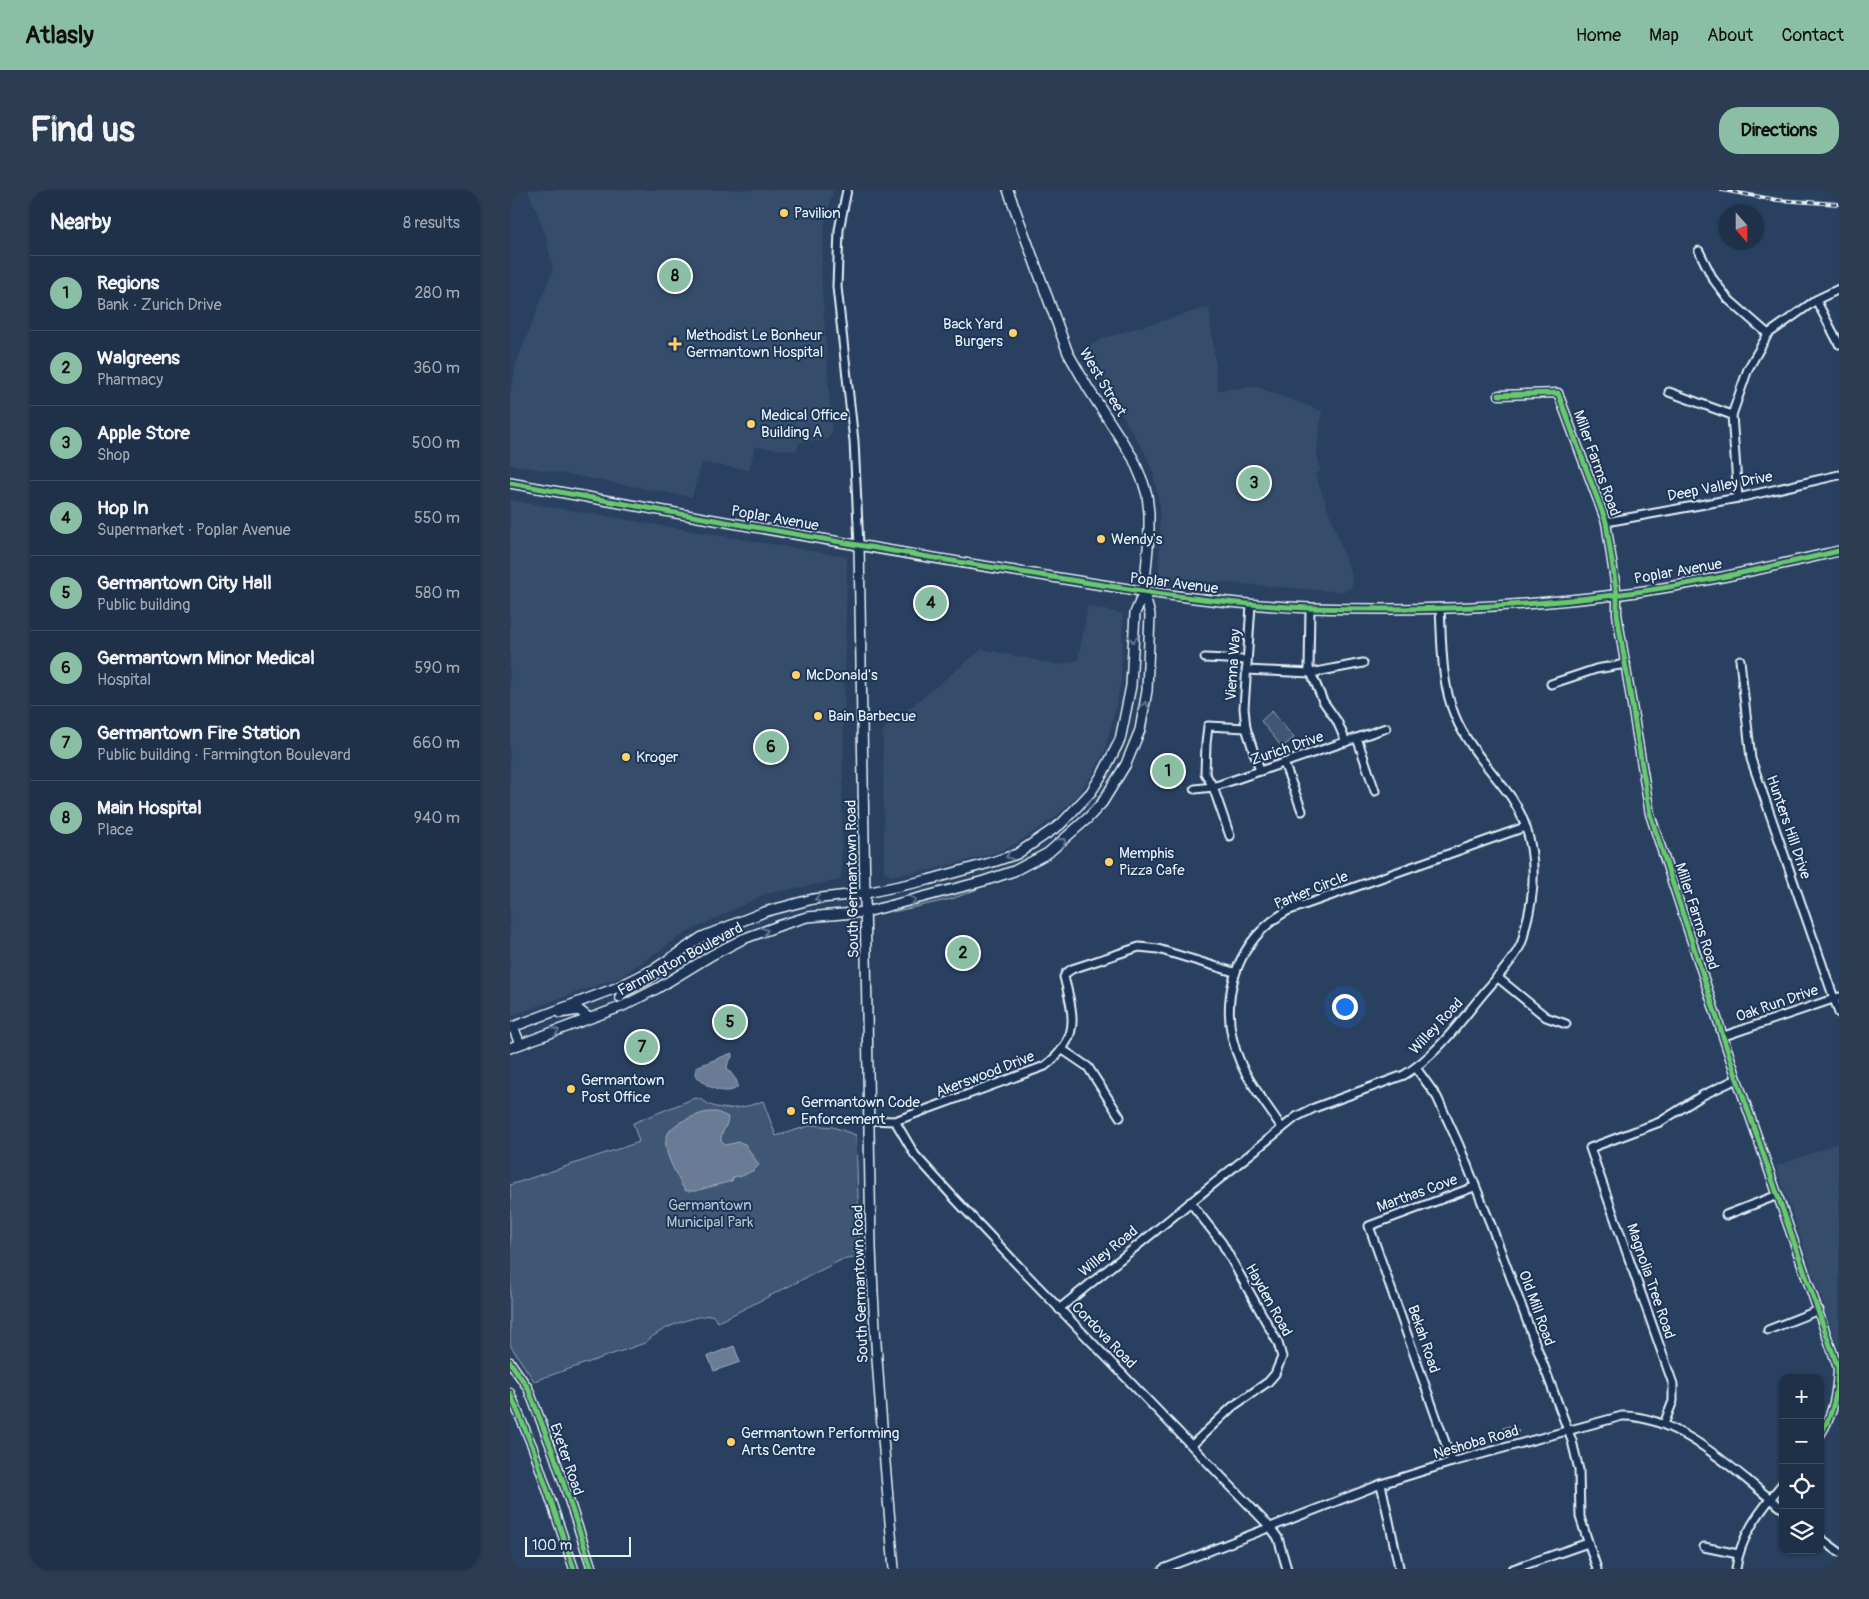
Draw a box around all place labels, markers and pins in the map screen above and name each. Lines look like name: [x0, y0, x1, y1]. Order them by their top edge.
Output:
place label: Pavilion: [794, 204, 841, 223]
marker: Pavilion: [778, 207, 790, 219]
pin: 8: [659, 257, 691, 295]
place label: Back Yard Burgers: [943, 315, 1003, 351]
place label: Methodist Le Bonheur Germantown Hospital: [686, 326, 823, 362]
marker: Back Yard Burgers: [1007, 327, 1019, 339]
marker: Methodist Le Bonheur Germantown Hospital: [668, 337, 682, 351]
place label: Medical Office Building A: [761, 406, 848, 442]
marker: Medical Office Building A: [745, 418, 757, 430]
pin: 3: [1238, 464, 1270, 502]
place label: Wendy's: [1111, 530, 1163, 549]
marker: Wendy's: [1095, 533, 1107, 545]
pin: 4: [915, 584, 947, 622]
place label: McDonald's: [806, 666, 878, 685]
marker: McDonald's: [790, 669, 802, 681]
place label: Bain Barbecue: [828, 707, 916, 726]
marker: Bain Barbecue: [812, 710, 824, 722]
pin: 6: [755, 728, 787, 766]
place label: Kroger: [636, 748, 679, 767]
marker: Kroger: [620, 751, 632, 763]
pin: 1: [1152, 752, 1184, 790]
place label: Memphis Pizza Cafe: [1119, 844, 1185, 880]
marker: Memphis Pizza Cafe: [1103, 856, 1115, 868]
pin: 2: [947, 934, 979, 972]
pin: 5: [714, 1003, 746, 1041]
pin: 7: [626, 1028, 658, 1066]
place label: Germantown Post Office: [581, 1071, 664, 1107]
marker: Germantown Post Office: [565, 1083, 577, 1095]
place label: Germantown Code Enforcement: [801, 1093, 921, 1129]
marker: Germantown Code Enforcement: [785, 1105, 797, 1117]
place label: Germantown Performing Arts Centre: [741, 1424, 899, 1460]
marker: Germantown Performing Arts Centre: [725, 1436, 737, 1448]

